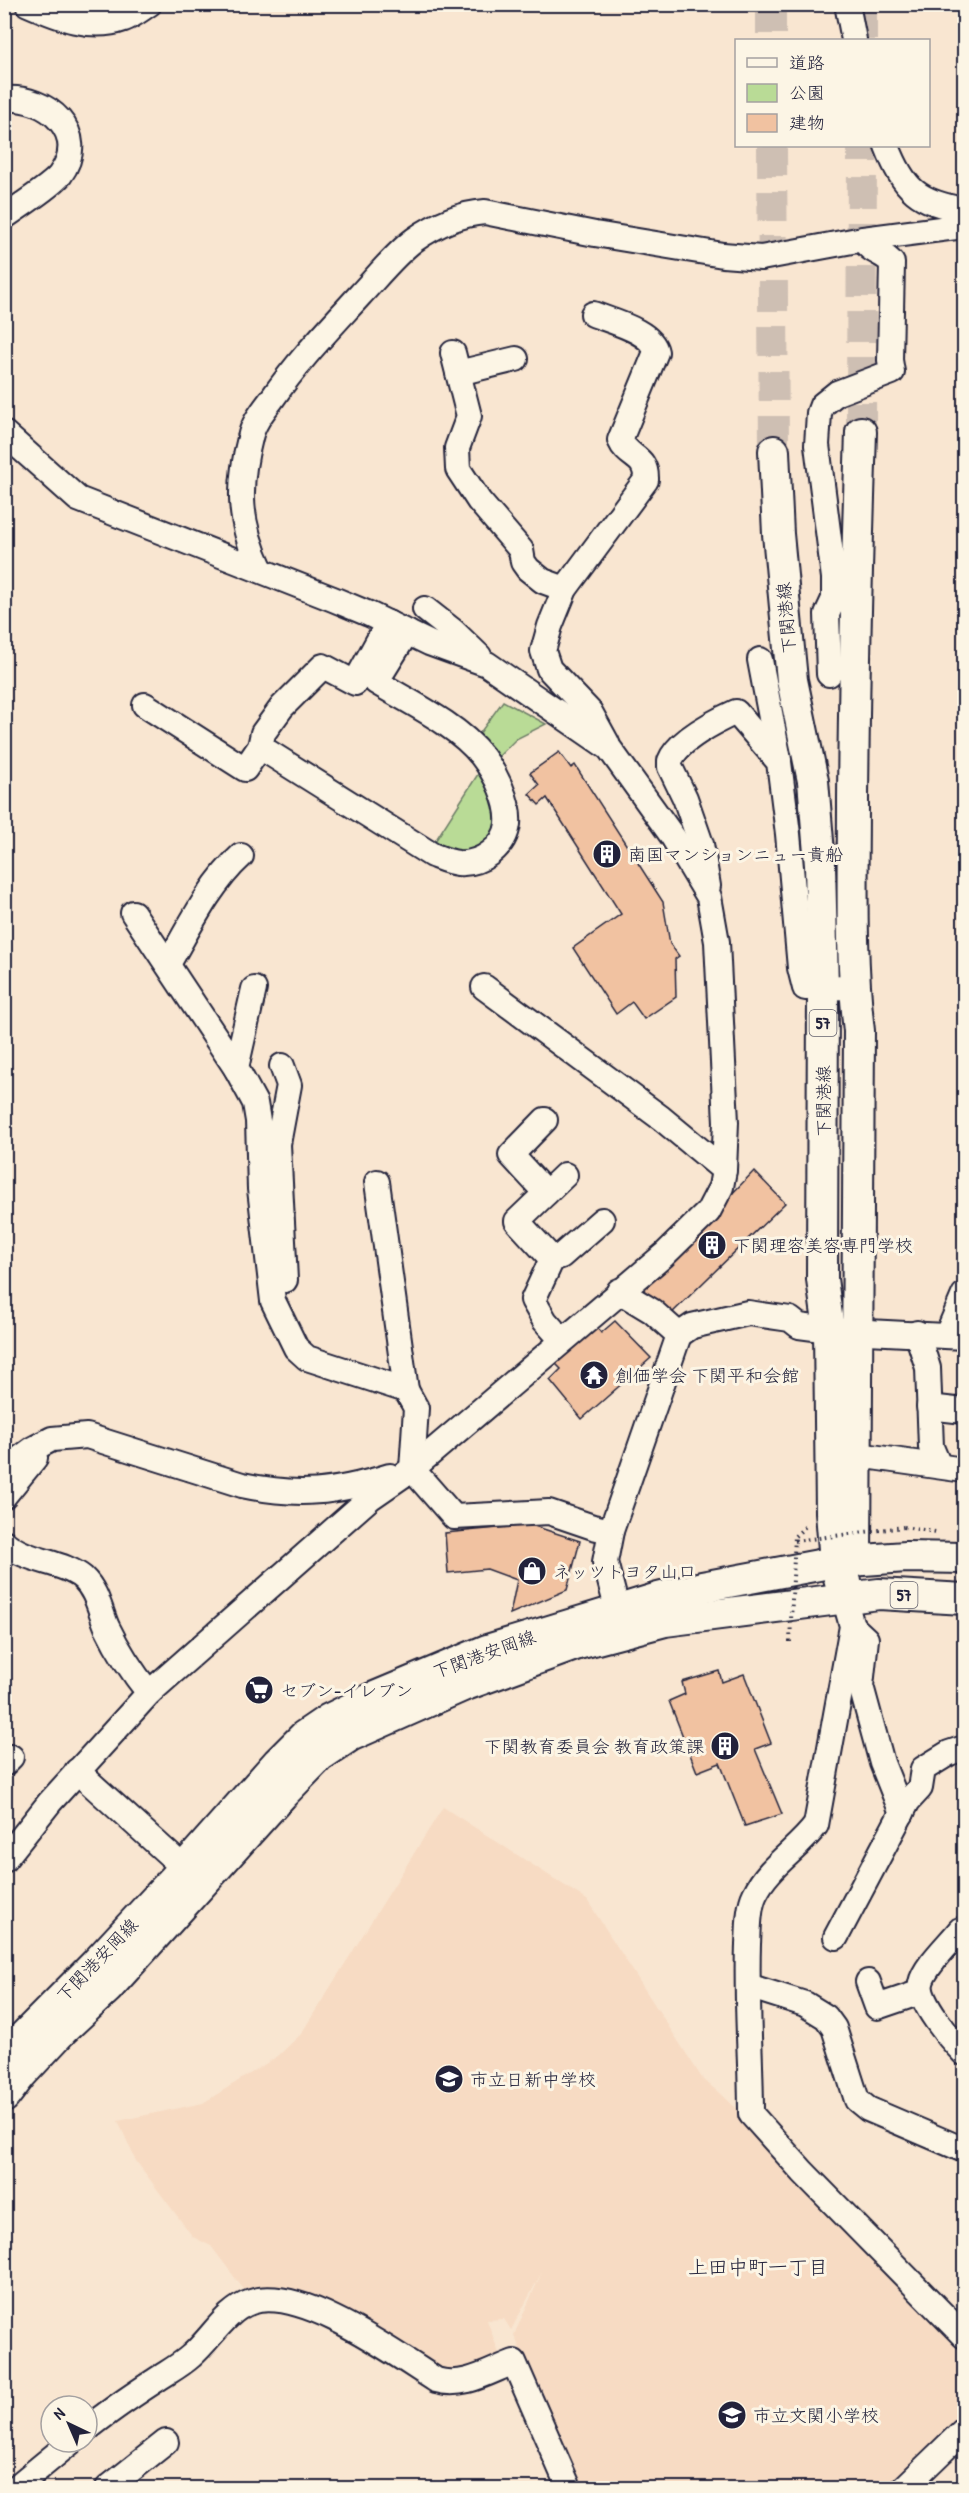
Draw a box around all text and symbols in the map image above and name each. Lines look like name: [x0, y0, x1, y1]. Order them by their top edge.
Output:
legend: [735, 39, 930, 147]
text: 道路: [789, 50, 825, 75]
text: 公園: [789, 80, 825, 105]
text: 建物: [789, 110, 825, 135]
street label: 下関港線: [770, 581, 802, 655]
building icon: 南国マンションニュー貴船: [591, 838, 623, 870]
place label: 南国マンションニュー貴船: [628, 842, 843, 867]
road number: 57: [810, 1010, 836, 1036]
street label: 下関港線: [811, 1065, 836, 1137]
building icon: 下関理容美容専門学校: [696, 1229, 728, 1261]
place label: 下関理容美容専門学校: [733, 1233, 913, 1258]
temple icon: 創価学会 下関平和会館: [578, 1359, 610, 1391]
place label: 創価学会 下関平和会館: [615, 1363, 799, 1388]
shop icon: ネッツトヨタ山口: [516, 1555, 548, 1587]
place label: ネッツトヨタ山口: [553, 1559, 696, 1584]
road number: 57: [890, 1582, 918, 1608]
street label: 下関港安岡線: [429, 1624, 539, 1684]
supermarket icon: セブン-イレブン: [243, 1674, 275, 1706]
place label: セブン-イレブン: [280, 1678, 413, 1703]
building icon: 下関教育委員会 教育政策課: [709, 1730, 741, 1762]
place label: 下関教育委員会 教育政策課: [484, 1734, 704, 1759]
street label: 下関港安岡線: [50, 1912, 144, 2008]
school or university icon: 市立日新中学校: [433, 2063, 465, 2095]
place label: 市立日新中学校: [470, 2067, 596, 2092]
district label: 上田中町一丁目: [688, 2253, 828, 2280]
north arrow: [39, 2394, 99, 2454]
school or university icon: 市立文関小学校: [716, 2399, 748, 2431]
text: N: [48, 2402, 70, 2424]
place label: 市立文関小学校: [753, 2403, 879, 2428]

